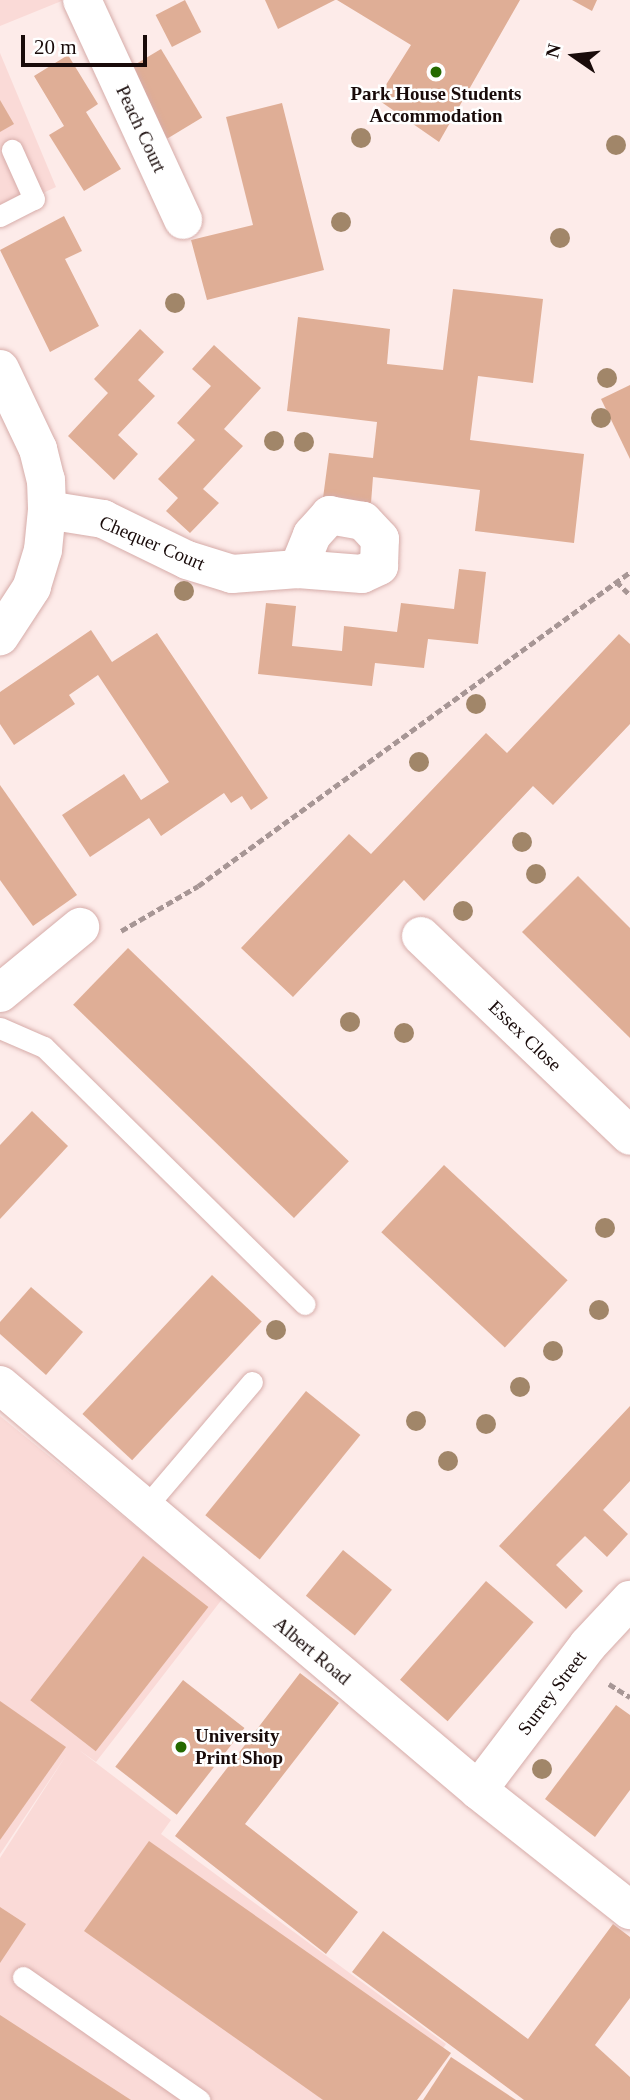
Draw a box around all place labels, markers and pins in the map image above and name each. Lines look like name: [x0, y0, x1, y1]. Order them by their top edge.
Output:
marker: Park House Students Accommodation: [428, 64, 444, 80]
place label: Park House Students Accommodation: [350, 83, 522, 127]
place label: University Print Shop: [195, 1725, 283, 1769]
marker: University Print Shop: [173, 1739, 189, 1755]

